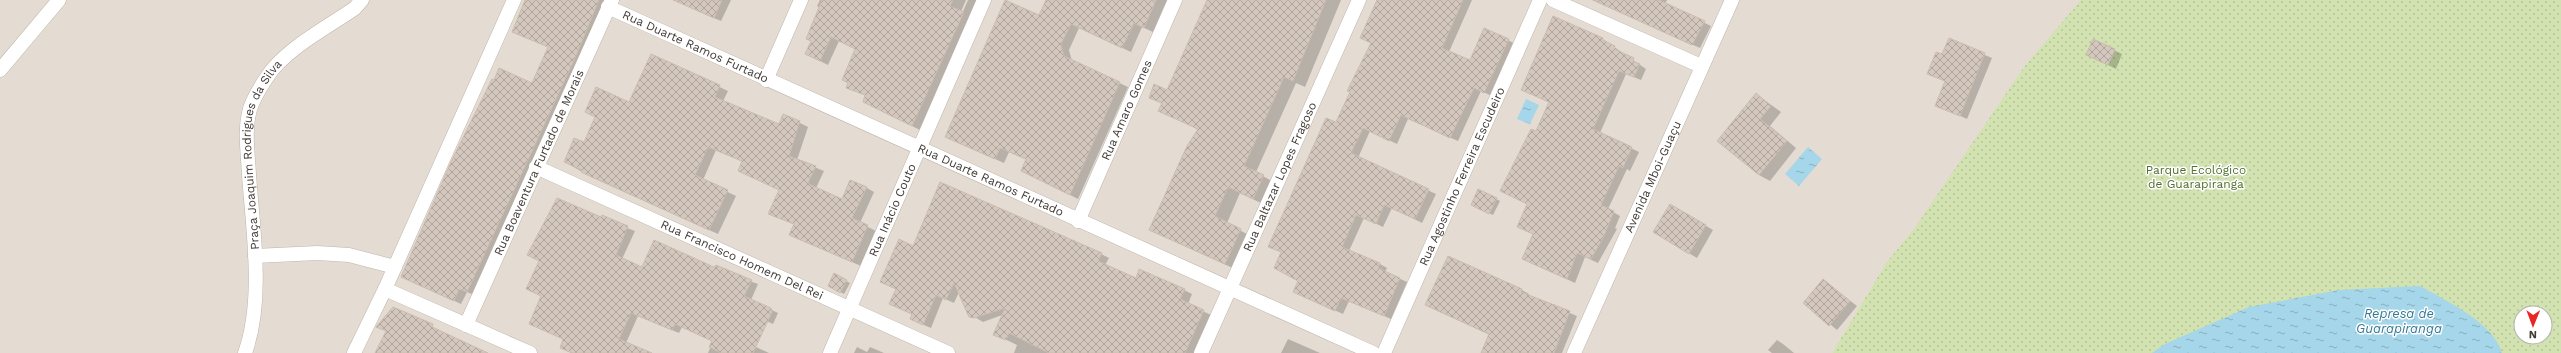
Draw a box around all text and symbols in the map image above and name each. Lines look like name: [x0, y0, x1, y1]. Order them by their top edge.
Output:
street label: Rua Duarte Ramos Furtado: [620, 8, 771, 86]
street label: Praça Joaquim Rodrigues da Silva: [240, 57, 285, 250]
street label: Rua Amaro Gomes: [1098, 58, 1155, 163]
street label: Rua Boaventura Furtado de Morais: [491, 67, 587, 258]
street label: Rua Agostinho Ferreira Escudeiro: [1416, 85, 1508, 268]
street label: Rua Baltazar Lopes Fragoso: [1240, 100, 1319, 254]
street label: Avenida Mboi-Guaçu: [1622, 119, 1684, 235]
street label: Rua Duarte Ramos Furtado: [916, 141, 1066, 219]
street label: Rua Inácio Couto: [866, 161, 919, 259]
park label: Parque Ecológico de Guarapiranga: [2146, 163, 2246, 191]
street label: Rua Francisco Homem Del Rei: [659, 217, 825, 303]
north arrow: [2513, 305, 2553, 345]
water label: Represa de Guarapiranga: [2356, 306, 2442, 336]
text: N: [2529, 328, 2537, 341]

